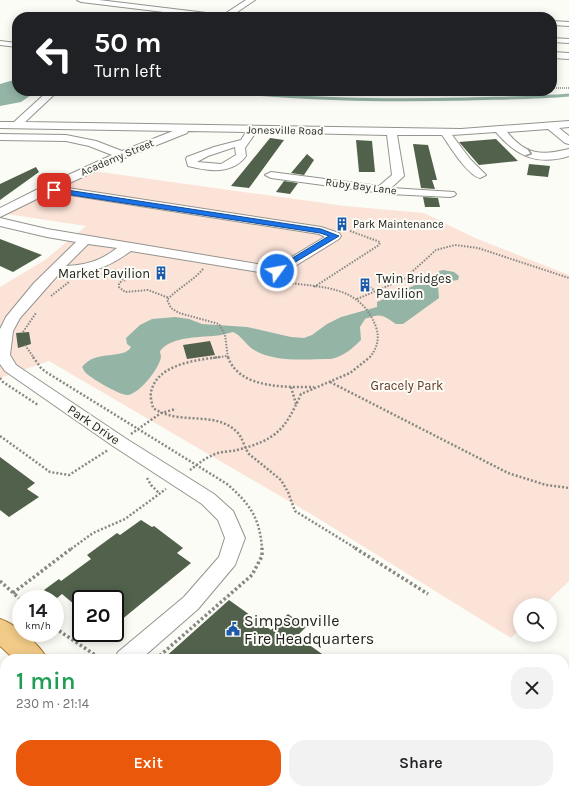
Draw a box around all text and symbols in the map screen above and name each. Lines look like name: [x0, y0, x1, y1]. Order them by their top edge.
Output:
text: 50 m: [94, 26, 162, 59]
icon: left: [28, 28, 80, 80]
text: Turn left: [94, 60, 162, 82]
street label: Jonesville Road: [246, 123, 324, 138]
street label: Academy Street: [79, 136, 156, 179]
one-way arrow: [525, 148, 532, 157]
pin: [37, 173, 71, 207]
street label: Ruby Bay Lane: [325, 176, 398, 197]
icon: arrive: [43, 179, 65, 201]
building icon: Park Maintenance: [334, 216, 350, 232]
place label: Park Maintenance: [353, 218, 444, 231]
position arrow: [256, 250, 298, 292]
building icon: Market Pavilion: [153, 265, 169, 281]
place label: Market Pavilion: [58, 266, 150, 281]
place label: Twin Bridges Pavilion: [376, 271, 452, 301]
building icon: Twin Bridges Pavilion: [357, 277, 373, 293]
park label: Gracely Park: [371, 378, 443, 393]
street label: Park Drive: [65, 401, 123, 448]
speed limit sign: 20: [72, 590, 124, 642]
map controls: [513, 598, 557, 642]
button: search: [513, 598, 557, 642]
text: 14: [28, 599, 48, 622]
place label: Simpsonville Fire Headquarters: [244, 611, 374, 648]
text: km/h: [25, 620, 51, 632]
public building icon: Simpsonville Fire Headquarters: [225, 621, 241, 637]
text: 1 min: [16, 667, 76, 695]
button: close: [511, 667, 553, 709]
text: 230 m · 21:14: [16, 696, 89, 711]
button: Exit: [16, 740, 281, 786]
button: Share: [289, 740, 553, 786]

